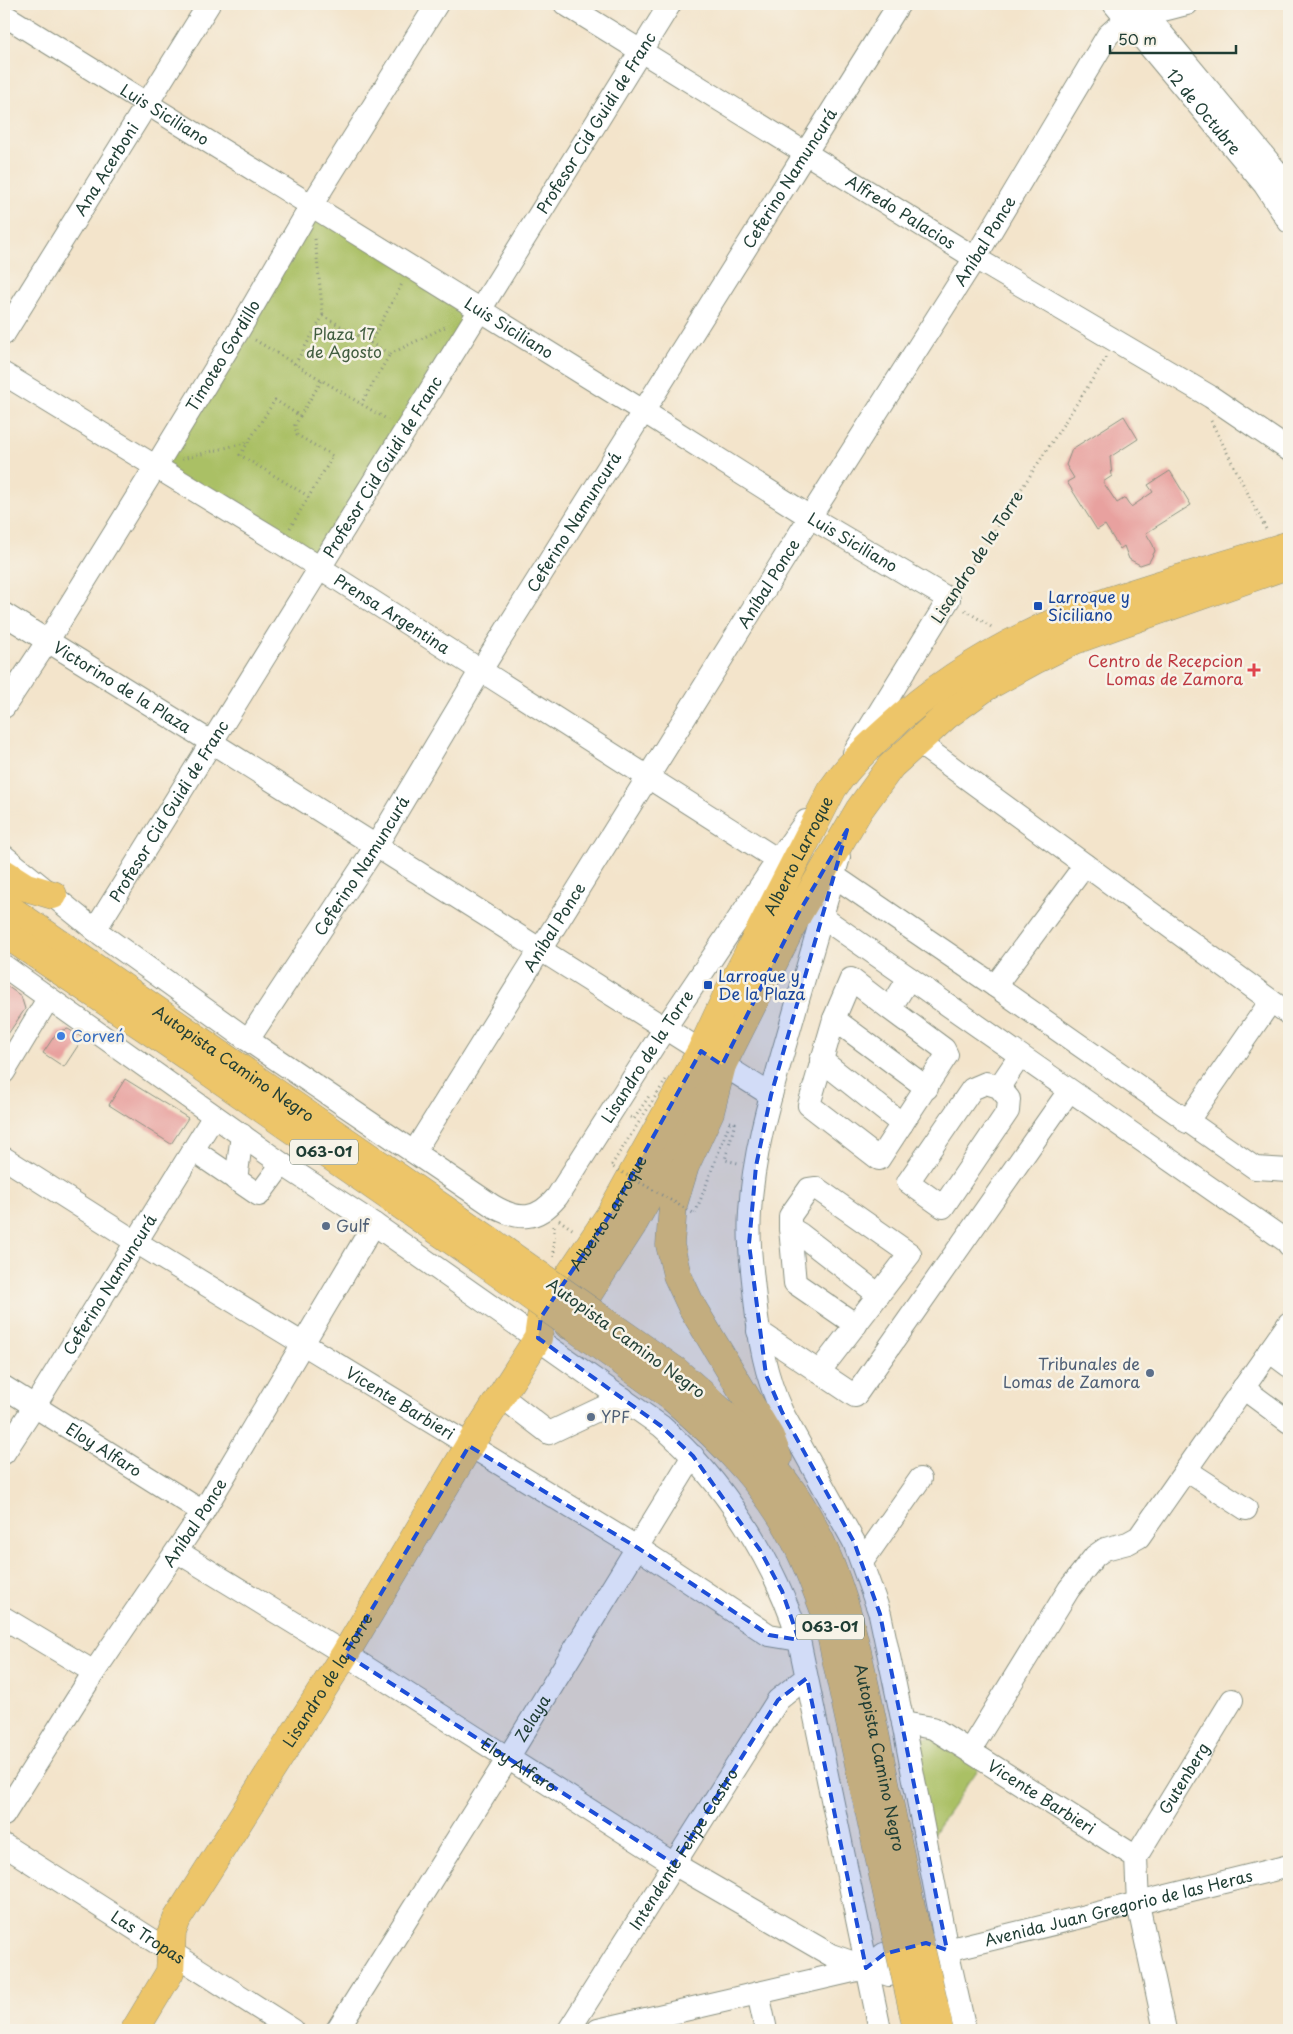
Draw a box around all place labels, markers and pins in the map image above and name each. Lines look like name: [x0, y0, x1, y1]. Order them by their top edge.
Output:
place label: Larroque y Siciliano: [1048, 584, 1130, 626]
marker: Larroque y Siciliano: [1032, 600, 1044, 612]
place label: Centro de Recepcion Lomas de Zamora: [1088, 648, 1243, 690]
marker: Centro de Recepcion Lomas de Zamora: [1247, 663, 1261, 677]
place label: Larroque y De la Plaza: [718, 963, 805, 1005]
marker: Larroque y De la Plaza: [702, 979, 714, 991]
place label: Corveń: [71, 1023, 125, 1047]
marker: Corveń: [55, 1030, 67, 1042]
place label: Gulf: [336, 1213, 370, 1237]
marker: Gulf: [320, 1220, 332, 1232]
place label: Tribunales de Lomas de Zamora: [1003, 1351, 1140, 1393]
marker: Tribunales de Lomas de Zamora: [1144, 1367, 1156, 1379]
place label: YPF: [601, 1404, 630, 1428]
marker: YPF: [585, 1411, 597, 1423]

